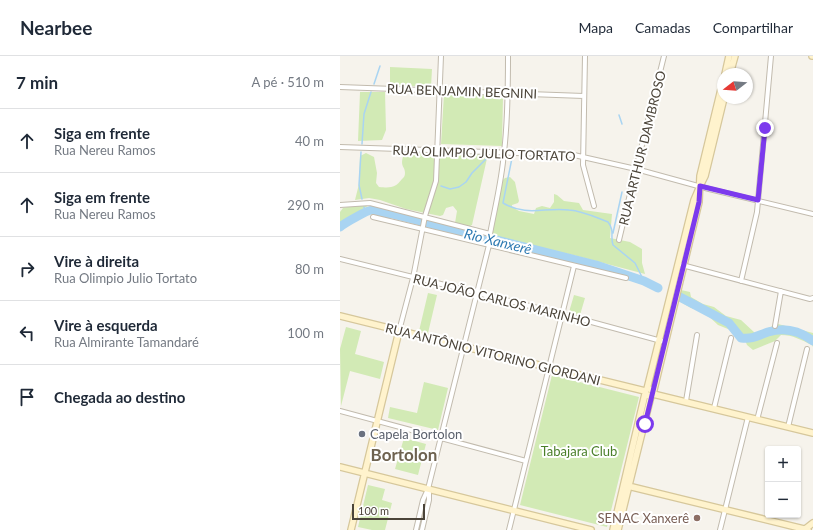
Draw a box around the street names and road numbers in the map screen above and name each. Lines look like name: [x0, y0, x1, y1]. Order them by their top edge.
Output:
street label: RUA ARTHUR DAMBROSO: [615, 69, 669, 227]
street label: RUA BENJAMIN BEGNINI: [387, 80, 537, 102]
street label: RUA OLIMPIO JULIO TORTATO: [392, 142, 576, 164]
street label: RUA JOÃO CARLOS MARINHO: [412, 270, 592, 330]
street label: RUA ANTÔNIO VITORINO GIORDANI: [384, 319, 602, 389]

